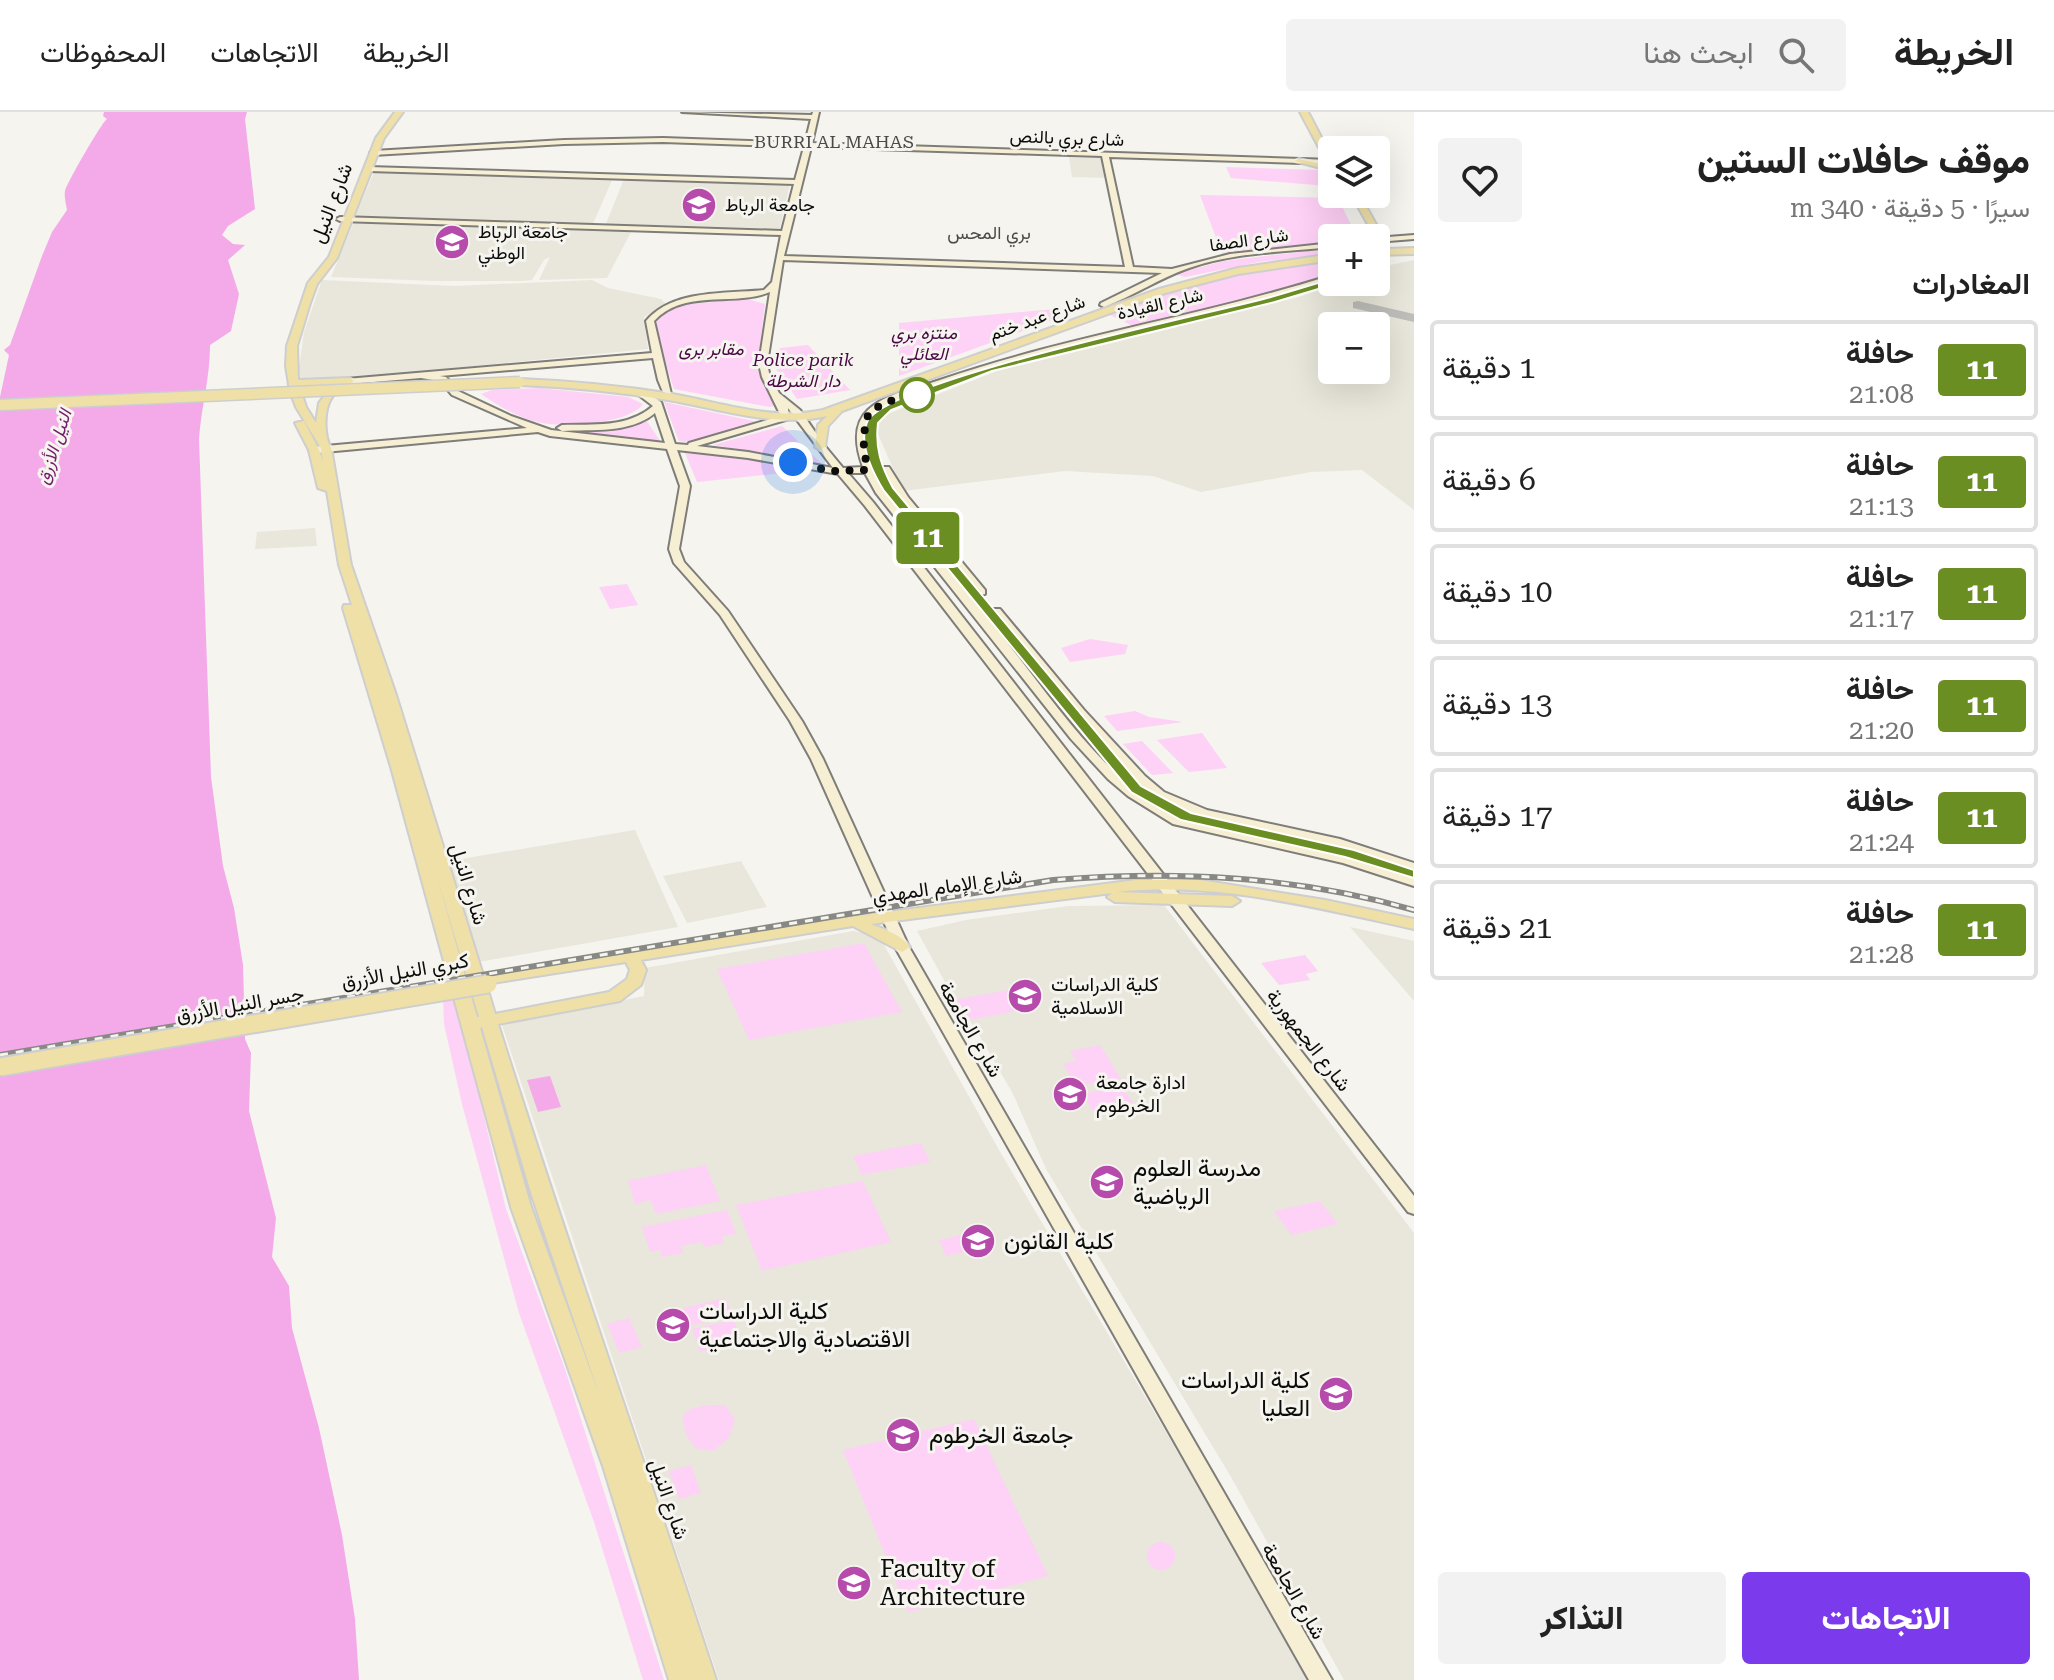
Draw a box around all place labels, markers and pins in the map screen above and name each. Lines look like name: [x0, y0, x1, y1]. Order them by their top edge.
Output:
school or university icon: جامعة الرباط: [680, 186, 718, 224]
place label: جامعة الرباط: [725, 194, 815, 216]
place label: جامعة الرباط الوطني: [478, 221, 568, 268]
school or university icon: جامعة الرباط الوطني: [433, 223, 471, 261]
unlabelled marker: [900, 378, 934, 412]
place label: كلية الدراسات الاسلامية: [1051, 972, 1159, 1019]
school or university icon: كلية الدراسات الاسلامية: [1006, 977, 1044, 1015]
place label: ادارة جامعة الخرطوم: [1096, 1070, 1186, 1118]
school or university icon: ادارة جامعة الخرطوم: [1051, 1075, 1089, 1113]
place label: مدرسة العلوم الرياضية: [1133, 1154, 1261, 1211]
school or university icon: مدرسة العلوم الرياضية: [1088, 1163, 1126, 1201]
school or university icon: كلية القانون: [959, 1222, 997, 1260]
place label: كلية القانون: [1004, 1227, 1114, 1256]
place label: كلية الدراسات الاقتصادية والاجتماعية: [699, 1297, 910, 1354]
school or university icon: كلية الدراسات الاقتصادية والاجتماعية: [654, 1306, 692, 1344]
place label: كلية الدراسات العليا: [1181, 1366, 1310, 1422]
school or university icon: كلية الدراسات العليا: [1317, 1375, 1355, 1413]
school or university icon: جامعة الخرطوم: [884, 1416, 922, 1454]
place label: جامعة الخرطوم: [929, 1421, 1073, 1451]
place label: Faculty of Architecture: [880, 1555, 1025, 1611]
school or university icon: Faculty of Architecture: [835, 1564, 873, 1602]

